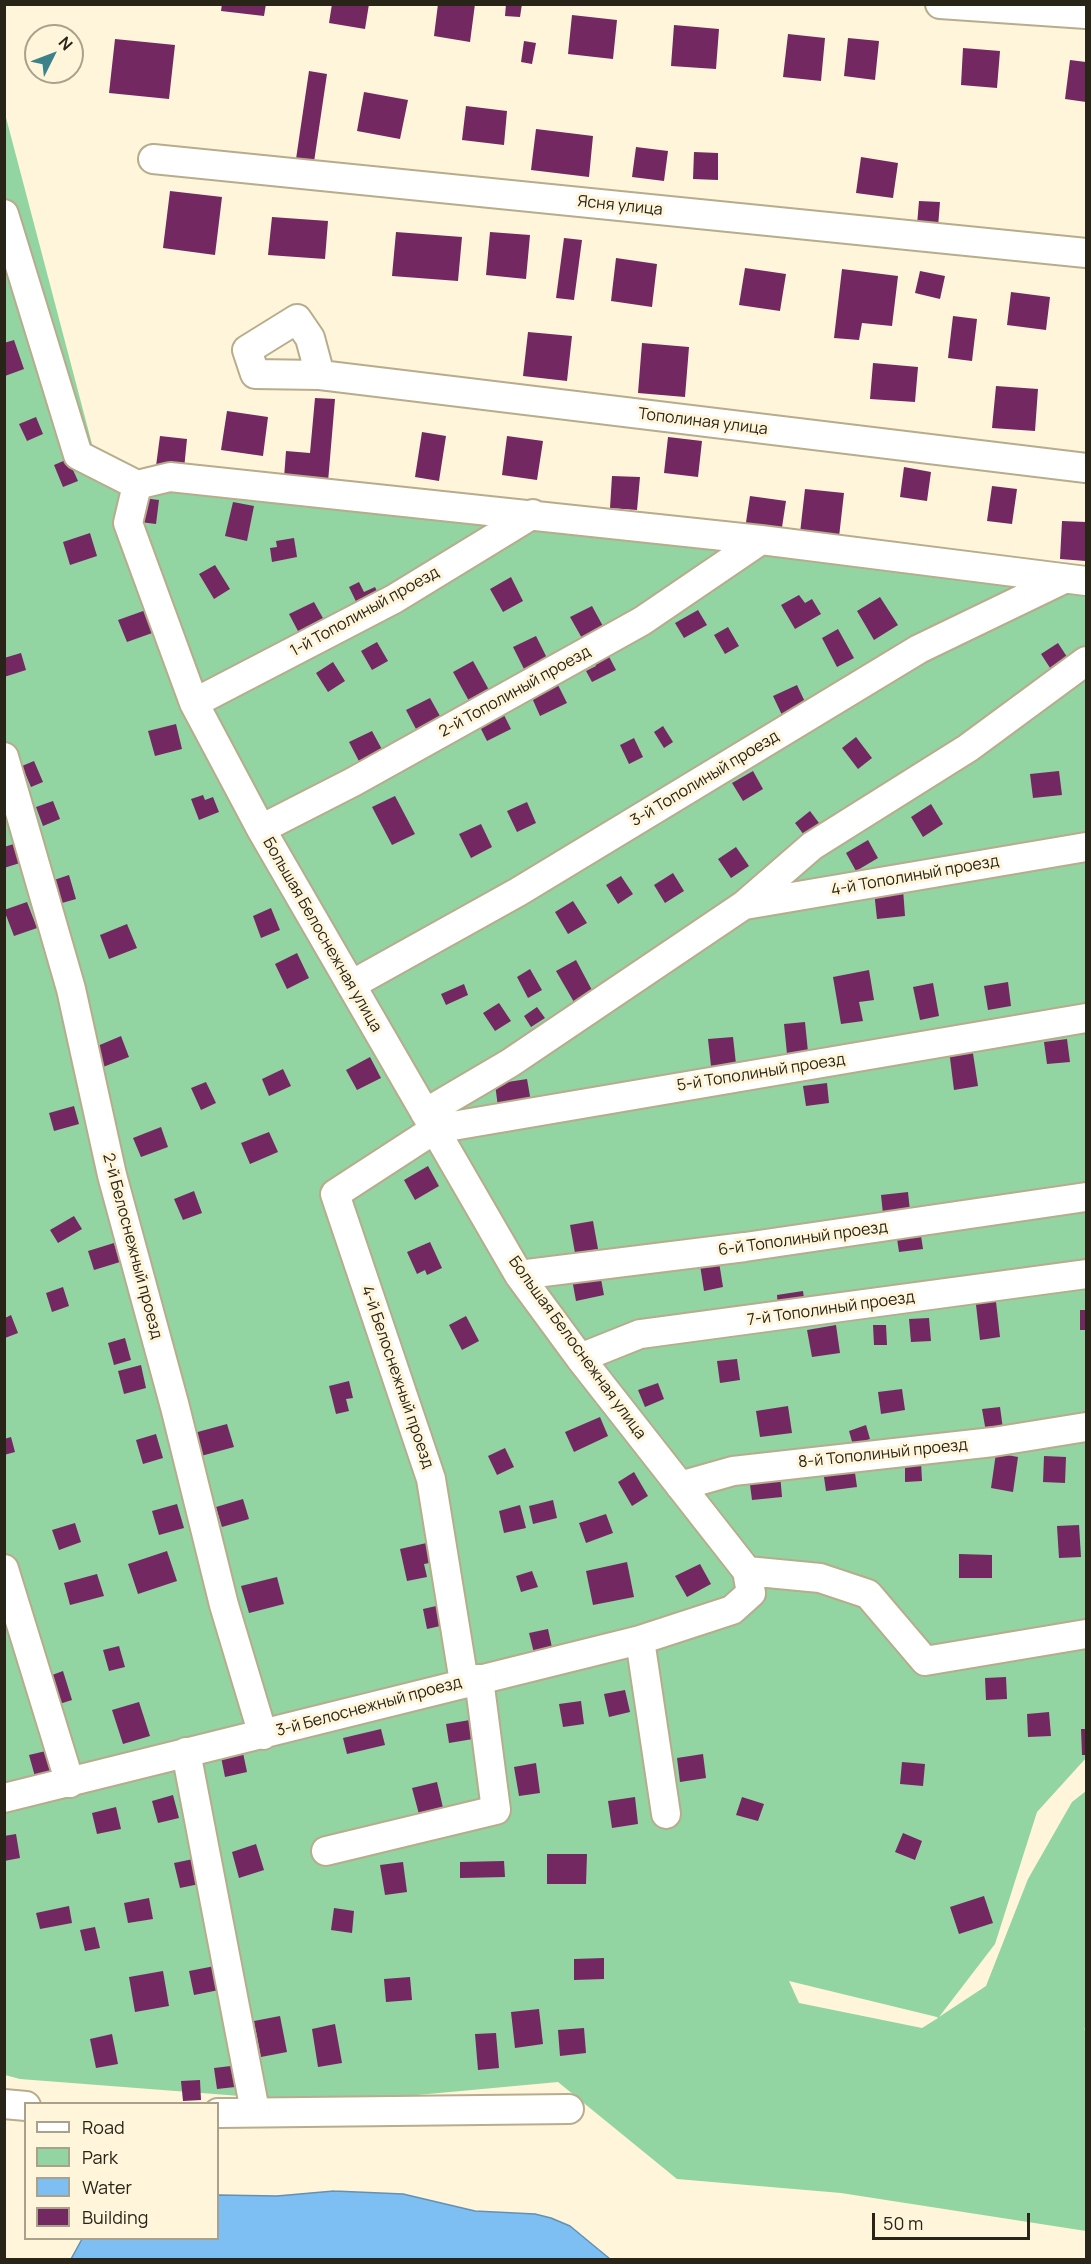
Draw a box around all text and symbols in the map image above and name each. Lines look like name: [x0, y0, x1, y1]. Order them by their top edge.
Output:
north arrow: [24, 24, 84, 84]
text: N: [54, 32, 78, 55]
street label: Ясня улица: [576, 192, 664, 220]
street label: Тополиная улица: [637, 405, 769, 439]
street label: 1-й Тополиный проезд: [287, 563, 443, 661]
street label: 2-й Тополиный проезд: [436, 642, 594, 742]
street label: 3-й Тополиный проезд: [627, 727, 783, 831]
street label: Большая Белоснежная улица: [258, 834, 386, 1036]
street label: 4-й Тополиный проезд: [829, 852, 1001, 900]
street label: 5-й Тополиный проезд: [675, 1050, 847, 1096]
street label: 2-й Белоснежный проезд: [98, 1151, 166, 1341]
street label: 6-й Тополиный проезд: [717, 1218, 889, 1260]
street label: Большая Белоснежная улица: [504, 1253, 650, 1443]
street label: 4-й Белоснежный проезд: [357, 1283, 437, 1471]
street label: 7-й Тополиный проезд: [746, 1288, 916, 1330]
street label: 8-й Тополиный проезд: [797, 1436, 969, 1472]
street label: 3-й Белоснежный проезд: [274, 1673, 464, 1741]
legend: [24, 2102, 219, 2240]
text: Road: [82, 2115, 125, 2139]
text: Park: [82, 2145, 118, 2169]
text: Water: [82, 2175, 132, 2199]
scale bar: [875, 2201, 1032, 2239]
text: Building: [82, 2205, 148, 2229]
text: 50 m: [883, 2211, 923, 2235]

